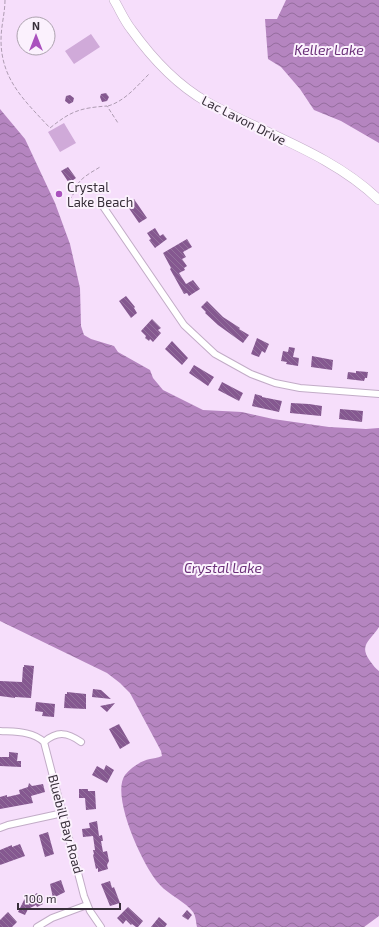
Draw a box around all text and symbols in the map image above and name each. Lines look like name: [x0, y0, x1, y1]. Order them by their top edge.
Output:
north arrow: [16, 16, 56, 56]
text: N: [32, 19, 40, 32]
water label: Keller Lake: [294, 41, 364, 58]
street label: Lac Lavon Drive: [199, 92, 289, 148]
place label: Crystal Lake Beach: [67, 179, 133, 210]
marker: Crystal Lake Beach: [54, 189, 64, 199]
water label: Crystal Lake: [184, 559, 263, 576]
street label: Bluebill Bay Road: [45, 773, 87, 875]
scale bar: [18, 885, 120, 911]
text: 100 m: [24, 891, 56, 905]

